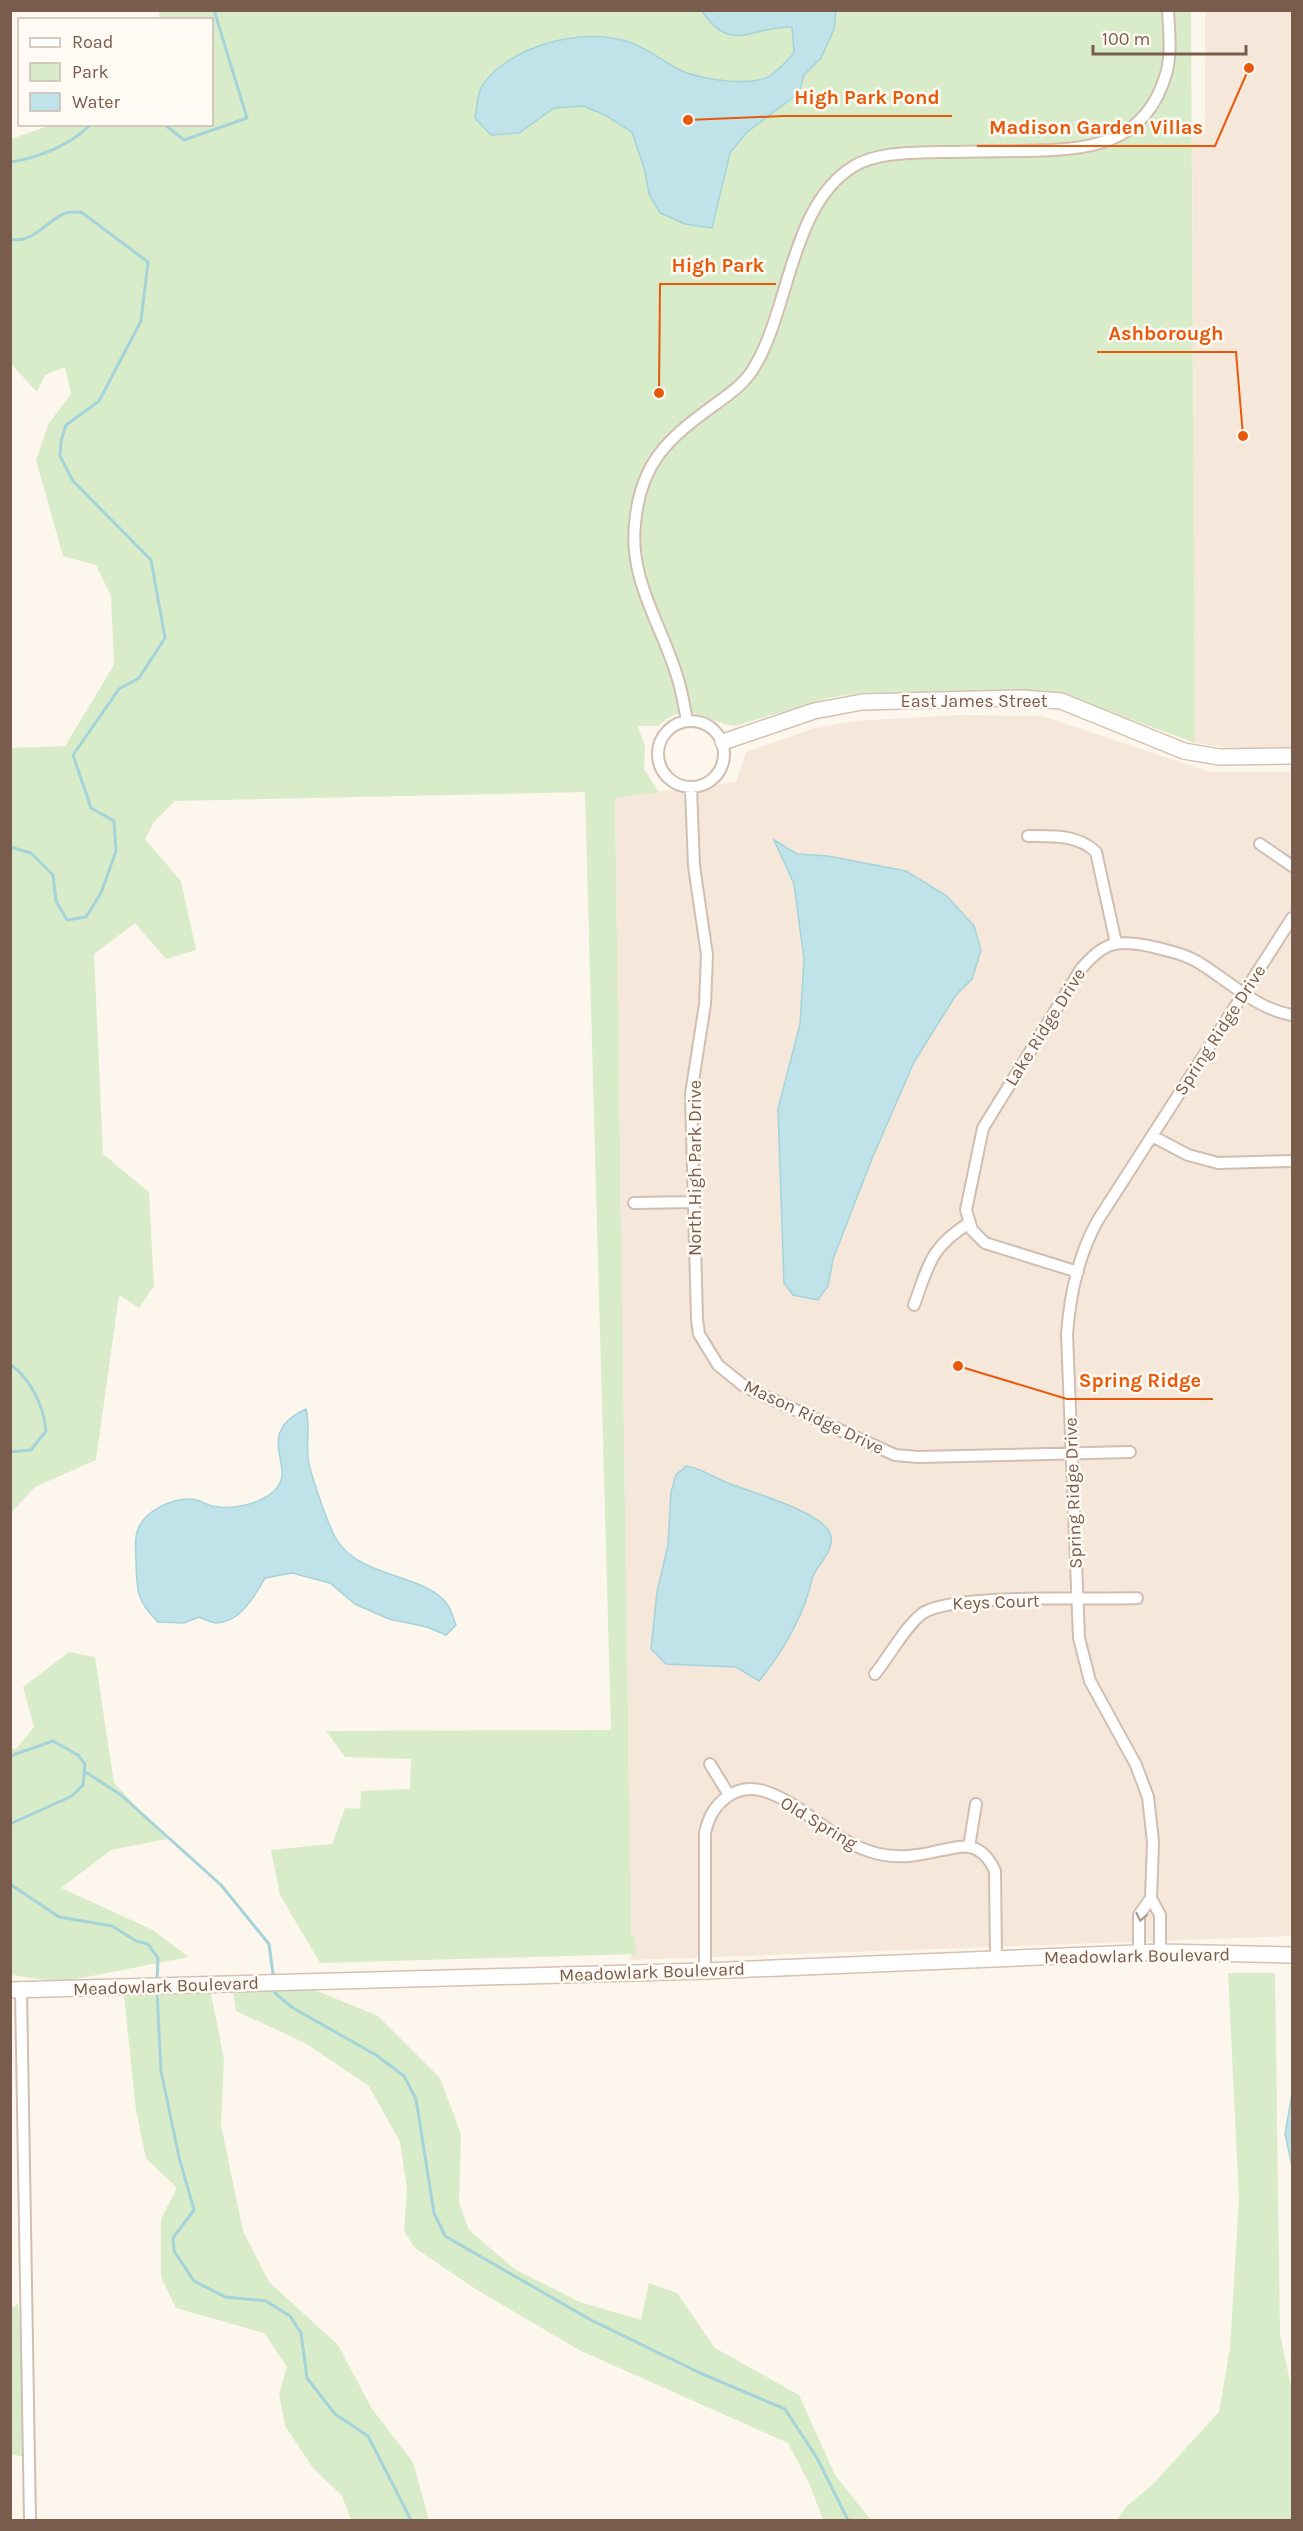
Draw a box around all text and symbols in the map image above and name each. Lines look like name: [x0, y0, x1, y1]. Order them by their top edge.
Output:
legend: [18, 18, 213, 126]
scale bar: [1093, 18, 1246, 56]
text: 100 m: [1102, 28, 1150, 50]
text: Road: [72, 31, 113, 53]
text: Park: [72, 61, 109, 83]
callout: High Park Pond: [783, 78, 952, 116]
text: High Park Pond: [794, 86, 940, 109]
text: Water: [72, 91, 120, 113]
callout: Madison Garden Villas: [977, 108, 1215, 146]
text: Madison Garden Villas: [989, 116, 1203, 139]
callout: High Park: [660, 246, 776, 284]
text: High Park: [672, 254, 765, 277]
callout: Ashborough: [1097, 314, 1236, 352]
text: Ashborough: [1109, 322, 1223, 345]
street label: East James Street: [901, 690, 1048, 712]
street label: Spring Ridge Drive: [1170, 961, 1270, 1099]
street label: Lake Ridge Drive: [1000, 964, 1090, 1090]
street label: North High Park Drive: [684, 1080, 706, 1256]
callout: Spring Ridge: [1067, 1361, 1213, 1399]
text: Spring Ridge: [1079, 1369, 1201, 1392]
street label: Mason Ridge Drive: [740, 1375, 888, 1459]
street label: Spring Ridge Drive: [1059, 1417, 1087, 1569]
street label: Keys Court: [952, 1589, 1040, 1615]
street label: Old Spring: [777, 1791, 861, 1855]
one-way arrow: [1135, 1912, 1148, 1922]
street label: Meadowlark Boulevard: [1044, 1943, 1230, 1969]
street label: Meadowlark Boulevard: [559, 1958, 745, 1986]
street label: Meadowlark Boulevard: [73, 1972, 259, 2000]

